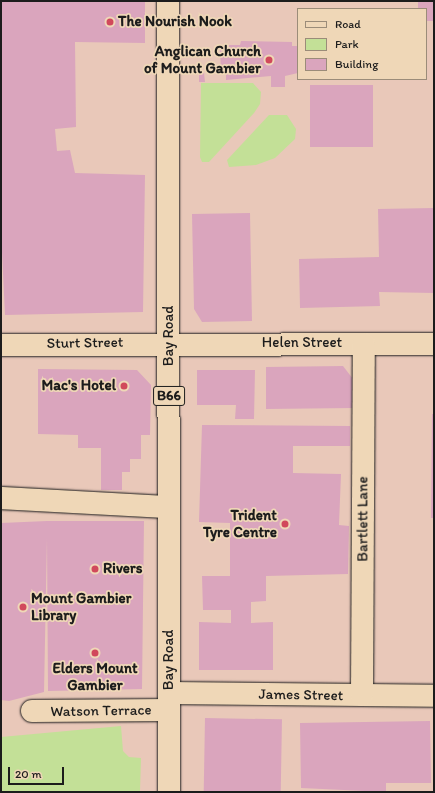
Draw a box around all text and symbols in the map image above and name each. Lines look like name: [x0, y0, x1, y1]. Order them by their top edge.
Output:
legend: [297, 8, 427, 80]
place label: The Nourish Nook: [118, 13, 232, 31]
marker: The Nourish Nook: [105, 17, 115, 27]
text: Road: [335, 17, 361, 31]
text: Park: [335, 37, 359, 51]
place label: Anglican Church of Mount Gambier: [144, 42, 261, 77]
marker: Anglican Church of Mount Gambier: [264, 55, 274, 65]
text: Building: [335, 57, 378, 71]
street label: Bay Road: [160, 306, 178, 366]
street label: Sturt Street: [47, 333, 123, 353]
street label: Helen Street: [262, 334, 342, 352]
place label: Mac's Hotel: [42, 377, 116, 395]
marker: Mac's Hotel: [119, 381, 129, 391]
road number: B66: [153, 384, 185, 408]
street label: Bartlett Lane: [354, 476, 372, 562]
place label: Trident Tyre Centre: [203, 506, 277, 541]
marker: Trident Tyre Centre: [280, 519, 290, 529]
place label: Rivers: [103, 560, 142, 578]
marker: Rivers: [90, 564, 100, 574]
place label: Mount Gambier Library: [31, 589, 132, 624]
marker: Mount Gambier Library: [18, 602, 28, 612]
street label: Bay Road: [160, 630, 178, 690]
marker: Elders Mount Gambier: [90, 648, 100, 658]
place label: Elders Mount Gambier: [52, 659, 138, 694]
street label: James Street: [259, 685, 343, 705]
street label: Watson Terrace: [51, 701, 151, 721]
scale bar: [10, 759, 66, 785]
text: 20 m: [15, 767, 42, 781]

